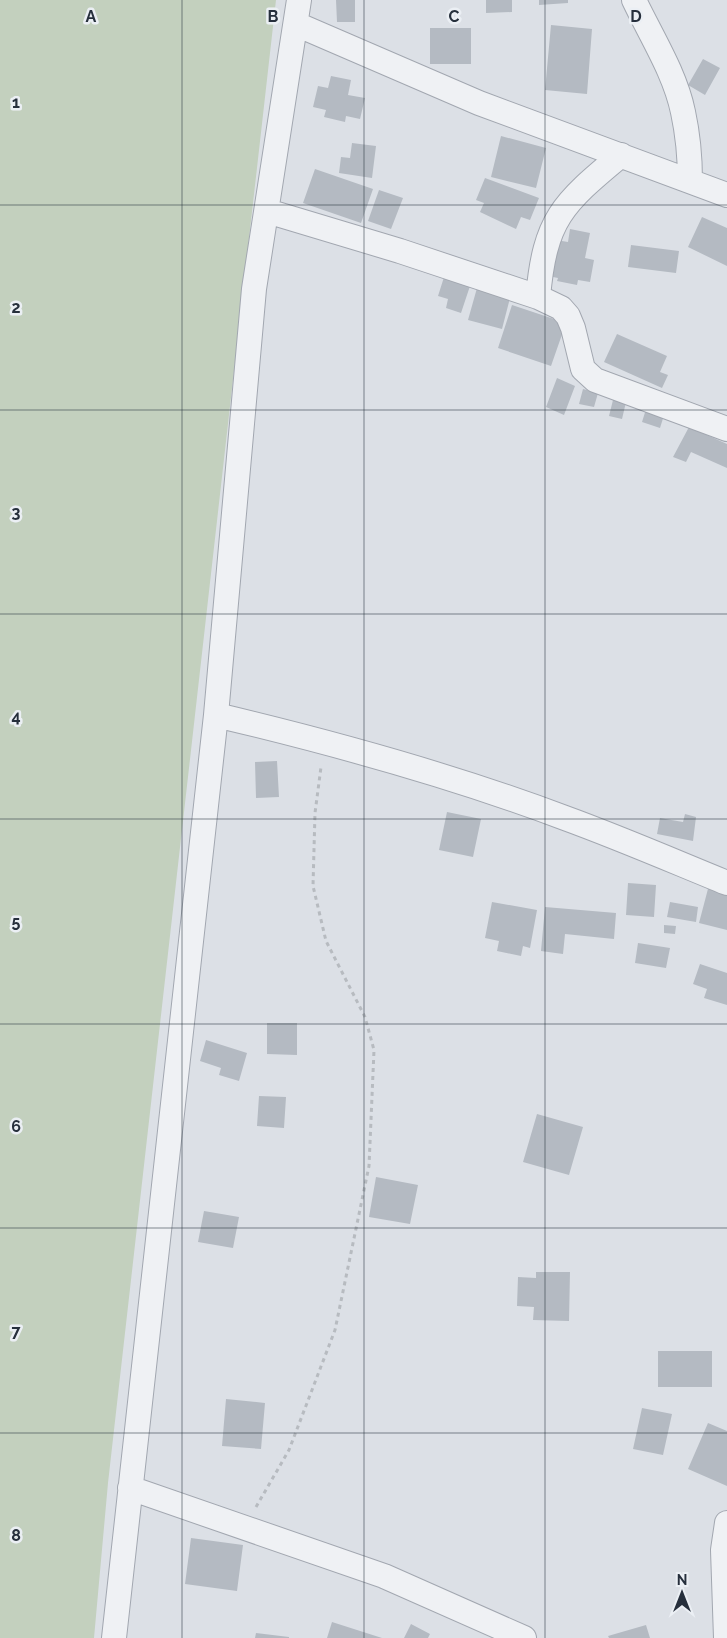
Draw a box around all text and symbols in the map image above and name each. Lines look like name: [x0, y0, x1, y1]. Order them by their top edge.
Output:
text: A: [86, 7, 97, 26]
text: B: [268, 7, 279, 26]
text: C: [449, 7, 460, 26]
text: D: [630, 7, 642, 26]
text: 1: [12, 93, 20, 112]
text: 2: [11, 298, 21, 317]
text: 3: [12, 503, 21, 522]
text: 4: [11, 707, 21, 726]
text: 5: [12, 912, 21, 931]
text: 6: [11, 1117, 21, 1136]
text: 7: [12, 1322, 21, 1341]
text: 8: [11, 1526, 21, 1545]
north arrow: [657, 1568, 707, 1618]
text: N: [677, 1572, 687, 1588]

